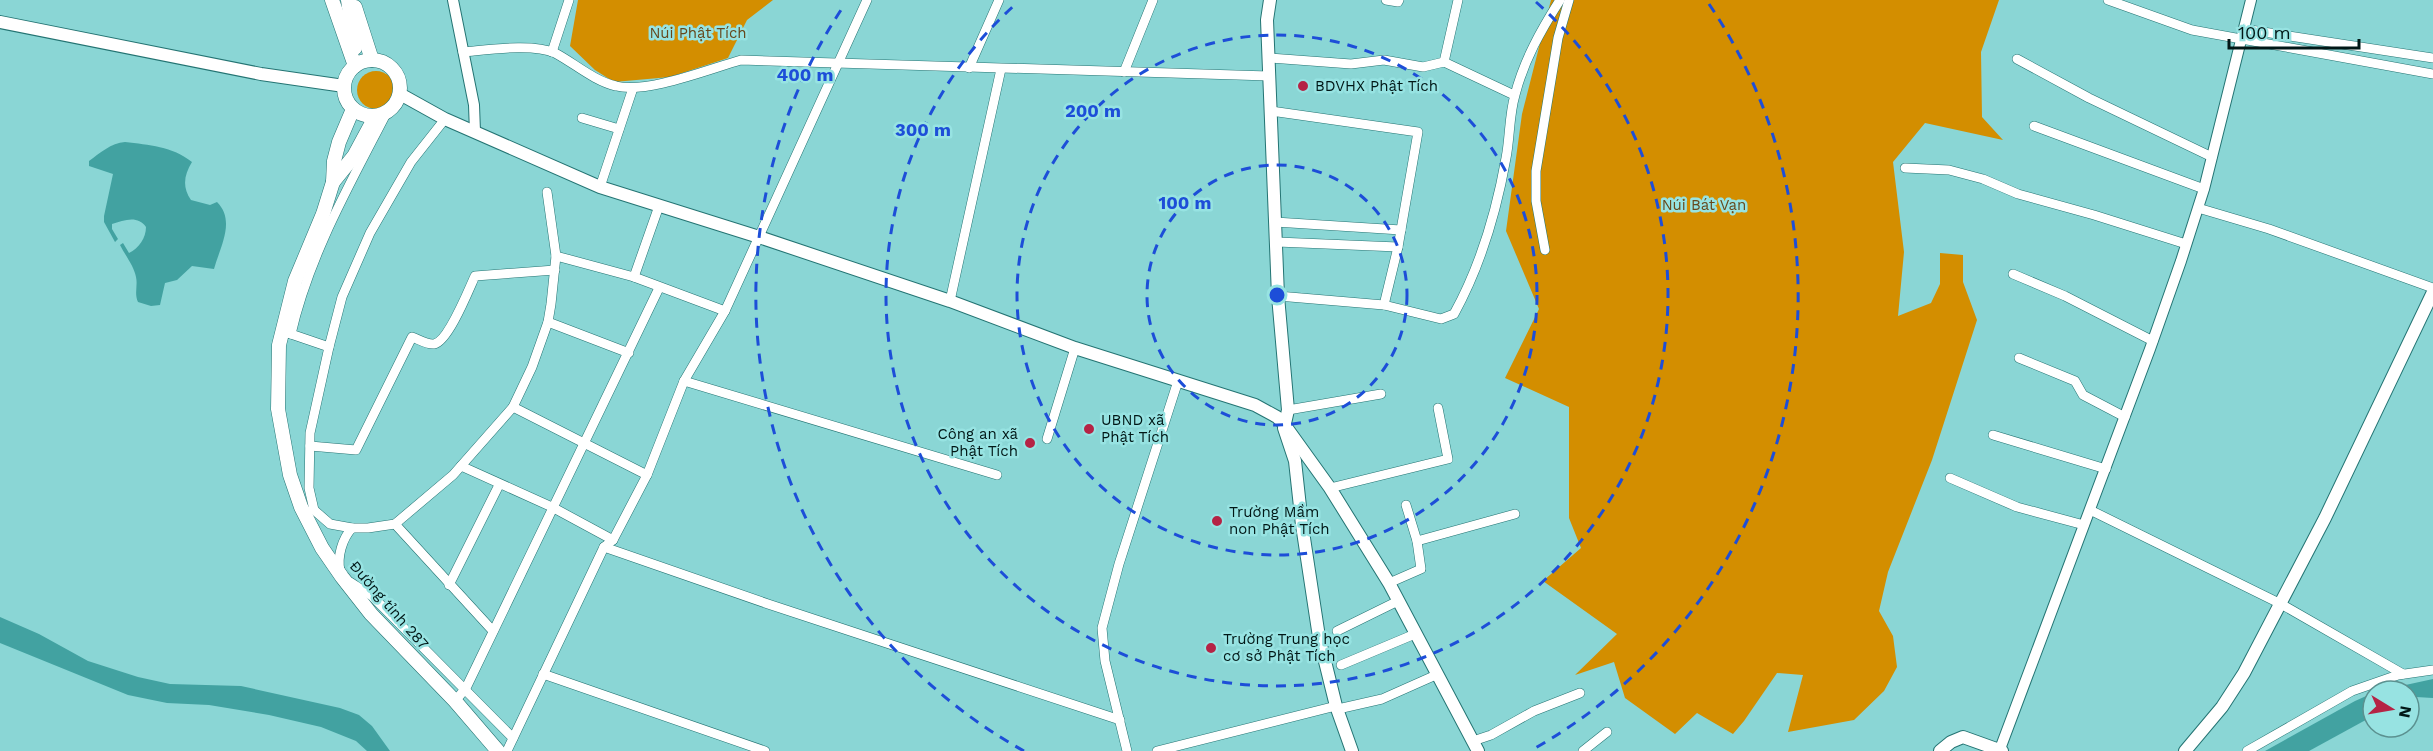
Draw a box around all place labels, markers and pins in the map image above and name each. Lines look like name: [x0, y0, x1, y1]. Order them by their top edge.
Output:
place label: BDVHX Phật Tích: [1315, 77, 1438, 95]
marker: BDVHX Phật Tích: [1296, 79, 1310, 93]
centre of rings: [1267, 285, 1287, 305]
place label: UBND xã Phật Tích: [1101, 411, 1169, 446]
marker: UBND xã Phật Tích: [1082, 422, 1096, 436]
place label: Công an xã Phật Tích: [937, 425, 1018, 460]
marker: Công an xã Phật Tích: [1023, 436, 1037, 450]
place label: Trường Mầm non Phật Tích: [1229, 503, 1330, 538]
marker: Trường Mầm non Phật Tích: [1210, 514, 1224, 528]
place label: Trường Trung học cơ sở Phật Tích: [1223, 630, 1350, 665]
marker: Trường Trung học cơ sở Phật Tích: [1204, 641, 1218, 655]

